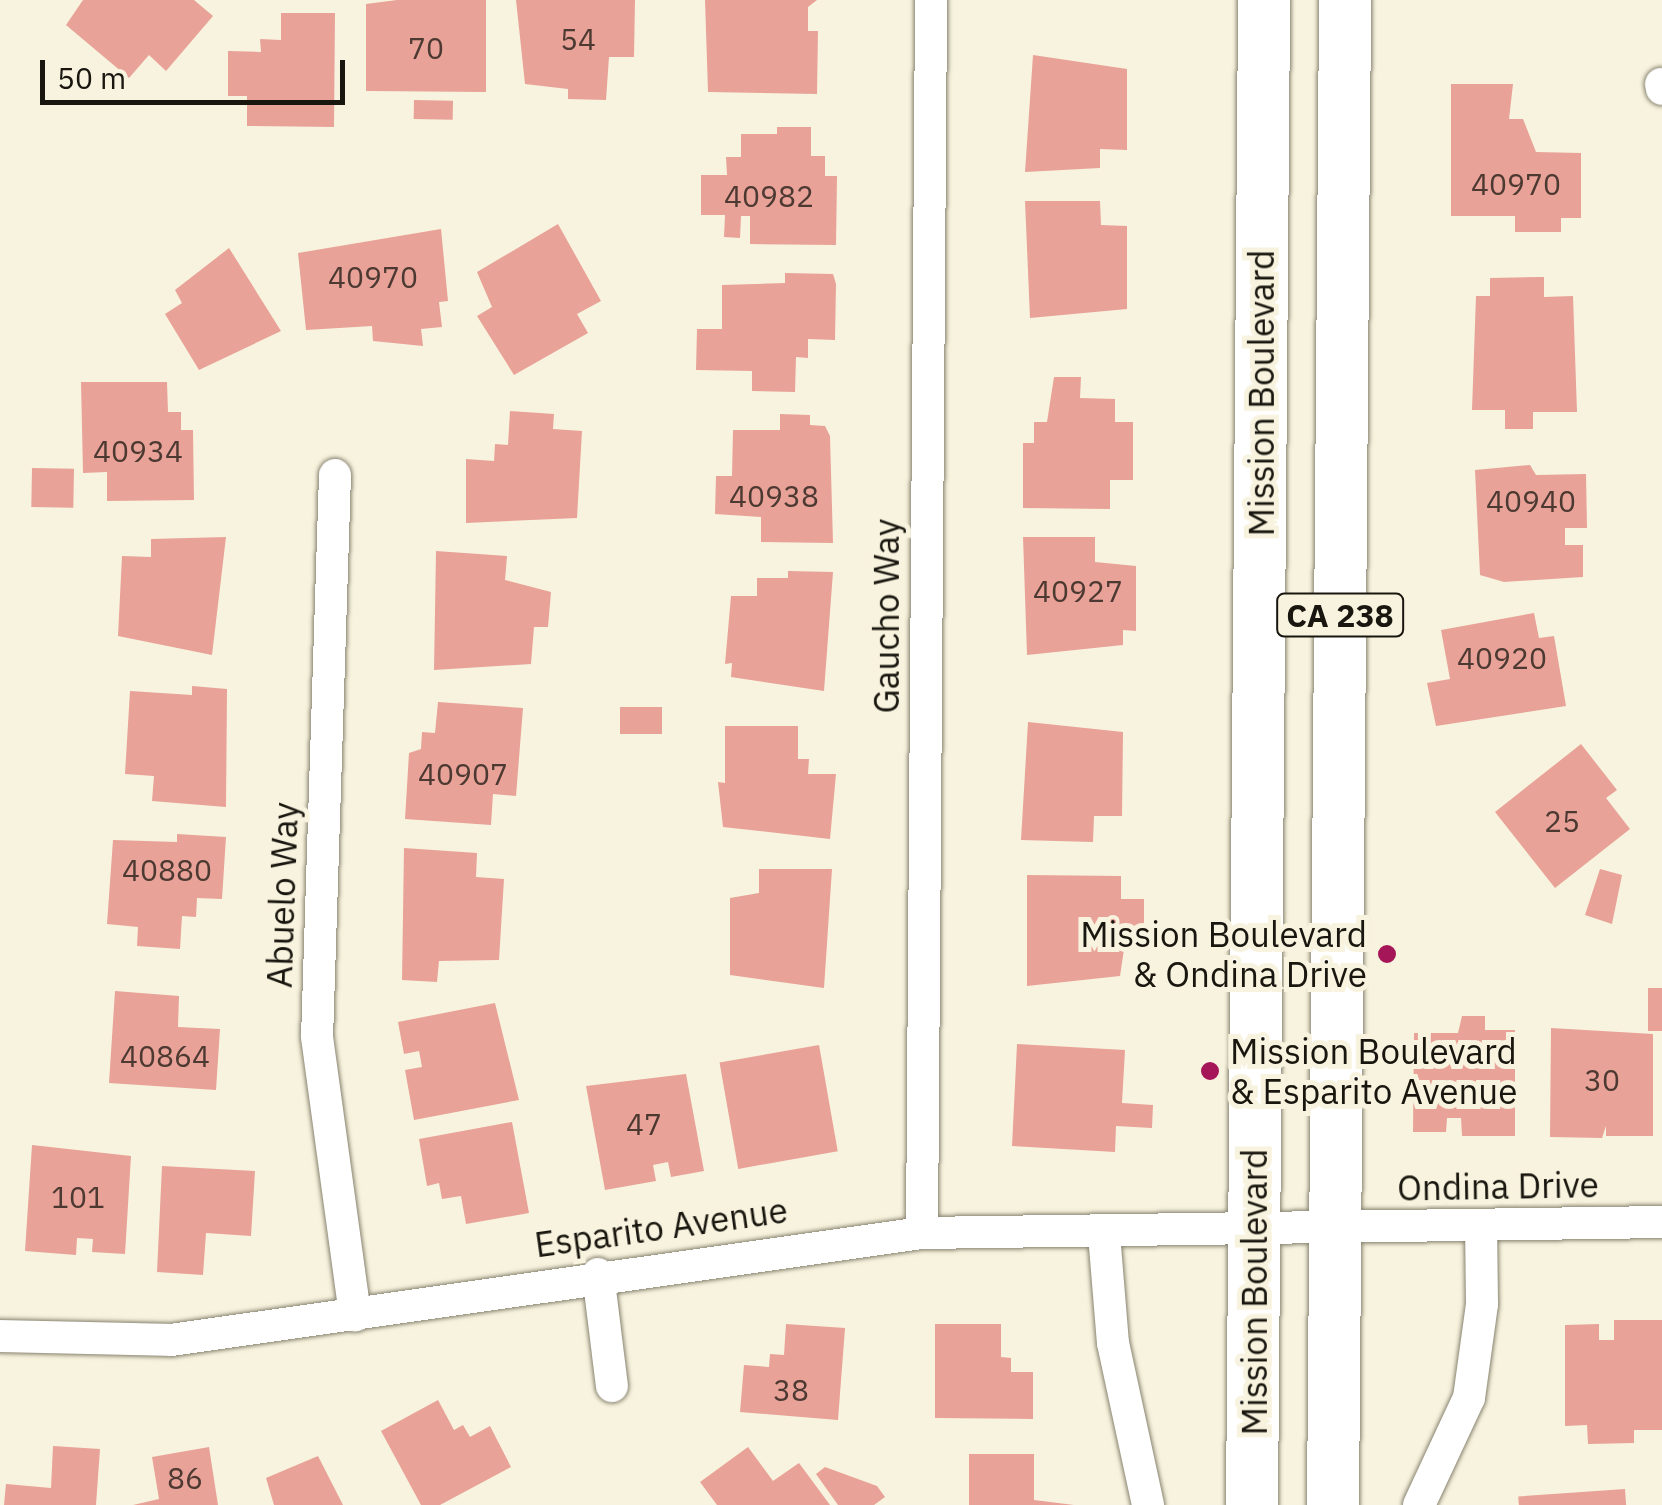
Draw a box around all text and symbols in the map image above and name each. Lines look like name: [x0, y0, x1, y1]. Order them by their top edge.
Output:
house number: 54: [560, 21, 596, 57]
house number: 70: [408, 30, 444, 66]
scale bar: [45, 40, 350, 102]
text: 50 m: [57, 58, 126, 97]
house number: 40970: [1471, 166, 1561, 202]
house number: 40982: [724, 178, 814, 214]
street label: Mission Boulevard: [1240, 250, 1282, 536]
house number: 40970: [328, 259, 418, 295]
house number: 40934: [93, 433, 183, 469]
house number: 40938: [729, 478, 819, 514]
house number: 40940: [1486, 483, 1576, 519]
street label: Gaucho Way: [865, 518, 907, 714]
house number: 40927: [1033, 573, 1123, 609]
road number: CA 238: [1275, 588, 1405, 642]
house number: 40920: [1457, 640, 1547, 676]
house number: 40907: [418, 756, 508, 792]
street label: Abuelo Way: [258, 801, 306, 989]
house number: 25: [1544, 803, 1580, 839]
house number: 40880: [122, 852, 212, 888]
place label: Mission Boulevard & Ondina Drive: [1080, 913, 1367, 995]
marker: Mission Boulevard & Ondina Drive: [1376, 943, 1398, 965]
place label: Mission Boulevard & Esparito Avenue: [1230, 1030, 1517, 1112]
house number: 40864: [120, 1038, 210, 1074]
marker: Mission Boulevard & Esparito Avenue: [1199, 1060, 1221, 1082]
house number: 30: [1584, 1062, 1620, 1098]
house number: 47: [626, 1106, 662, 1142]
street label: Mission Boulevard: [1233, 1149, 1275, 1435]
street label: Ondina Drive: [1397, 1163, 1599, 1209]
house number: 101: [51, 1179, 105, 1215]
street label: Esparito Avenue: [532, 1188, 790, 1266]
house number: 38: [773, 1372, 809, 1408]
house number: 86: [167, 1460, 203, 1496]

